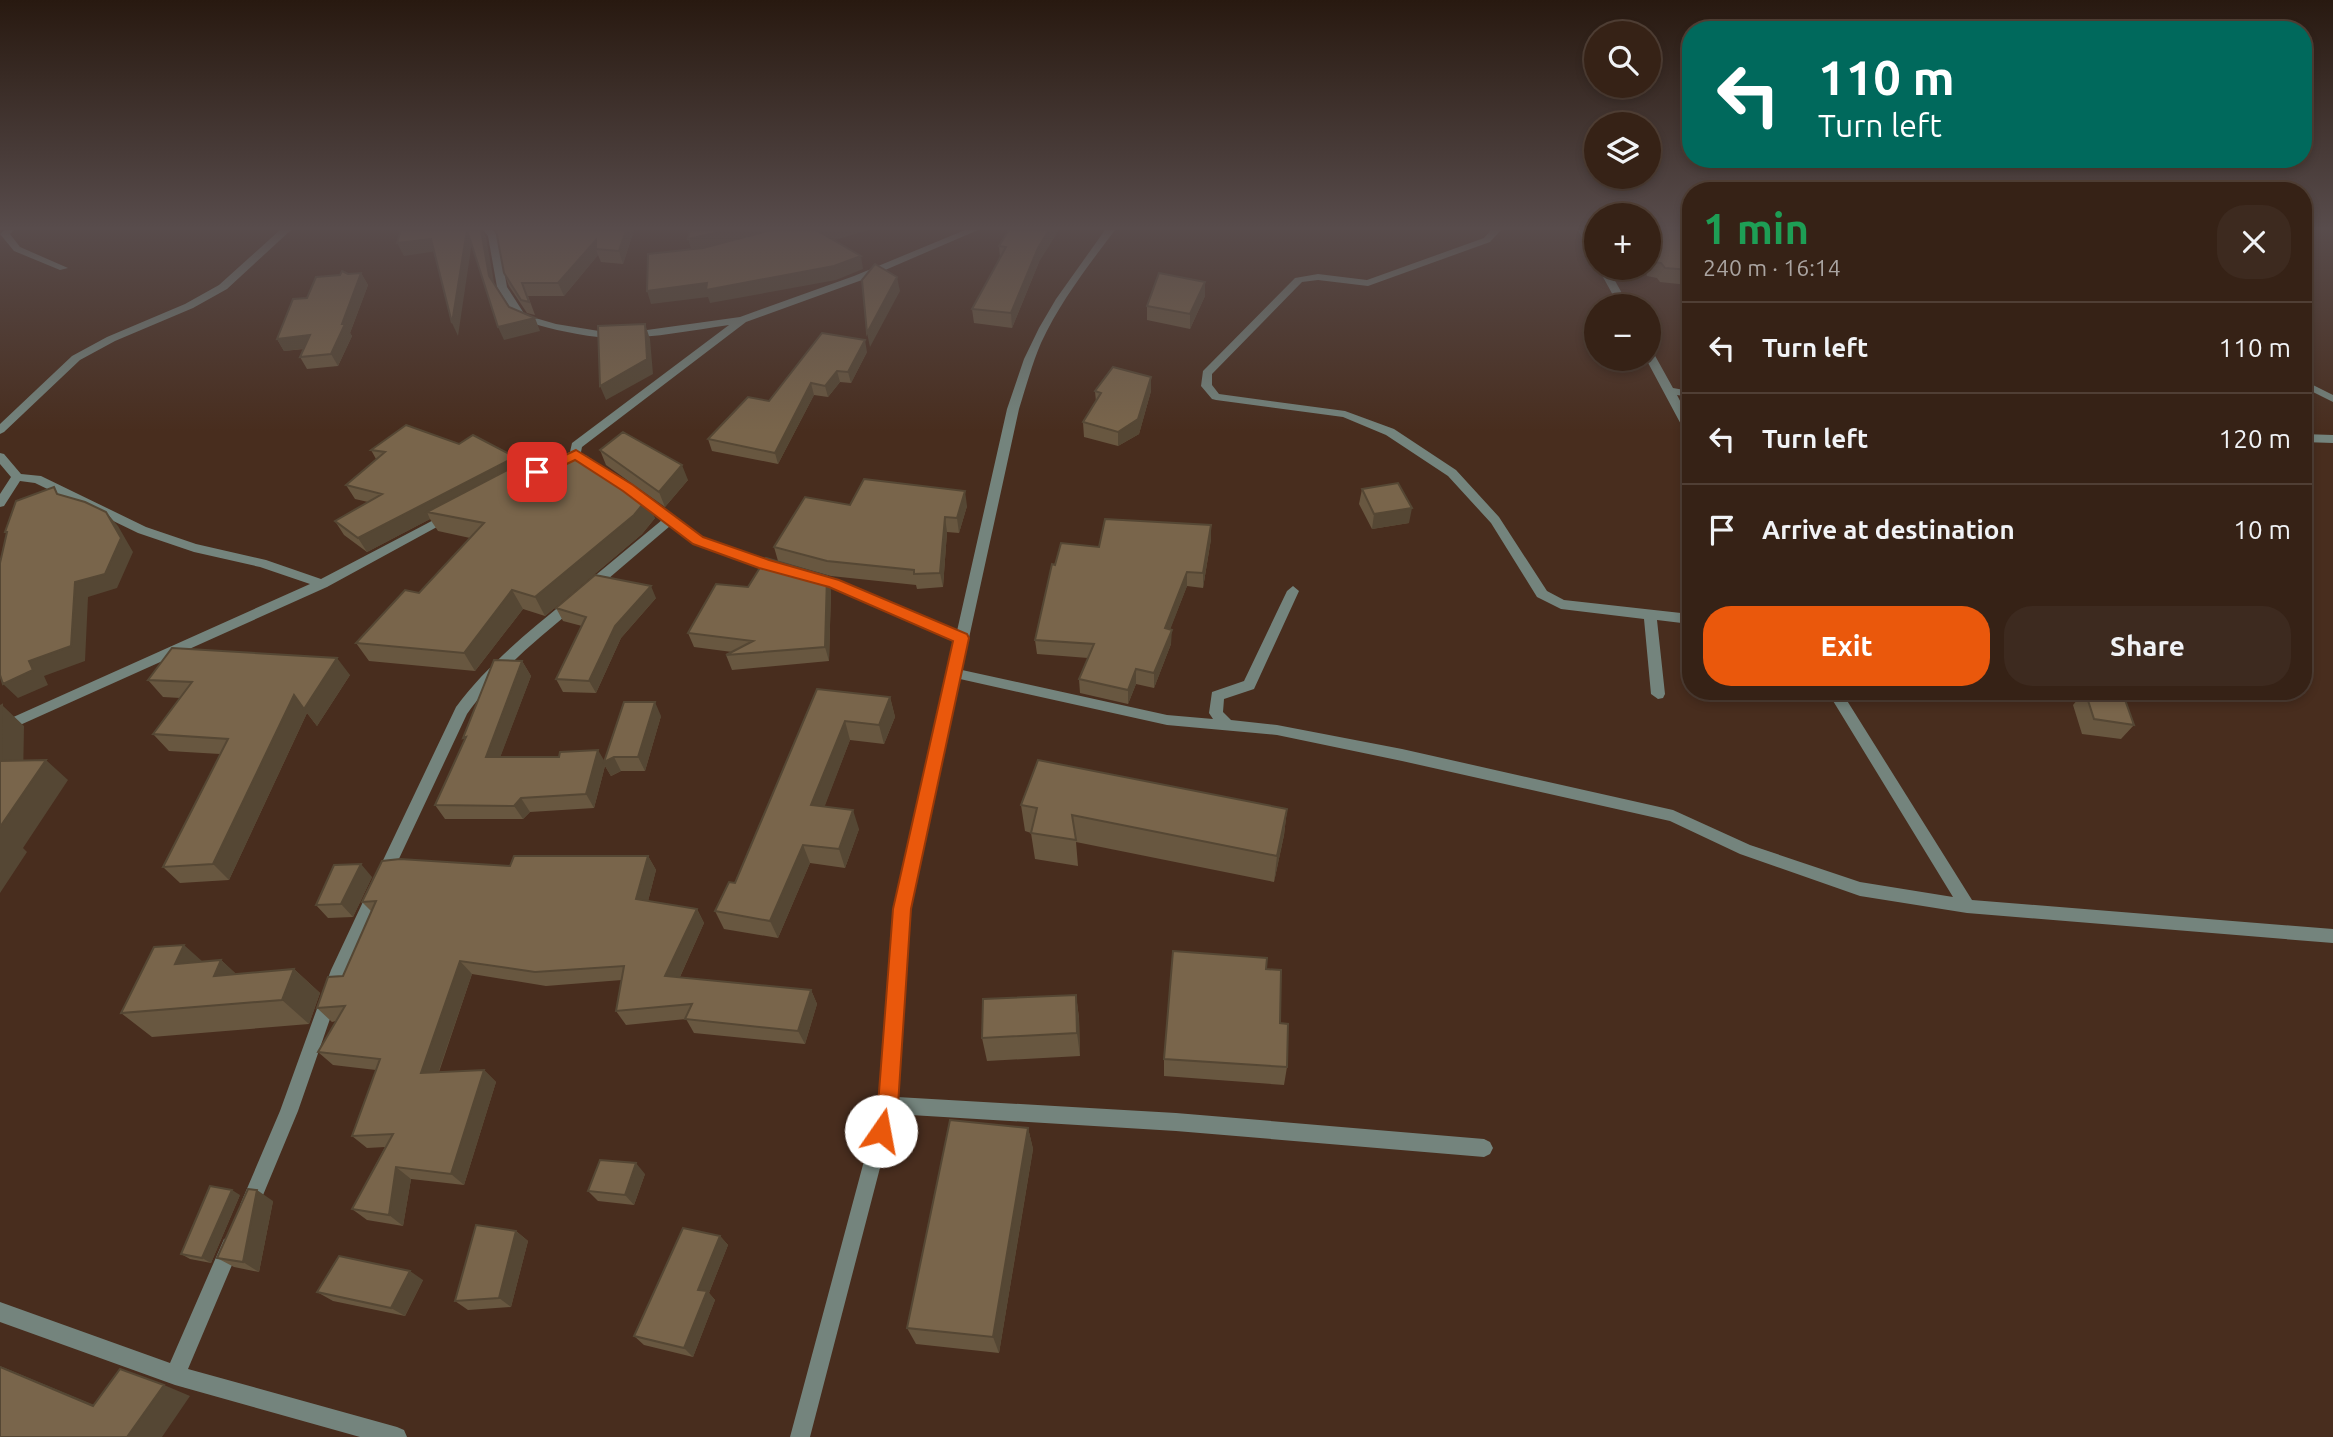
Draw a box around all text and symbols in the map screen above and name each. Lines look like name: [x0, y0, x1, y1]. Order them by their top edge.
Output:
map controls: [1584, 21, 1661, 371]
button: search: [1584, 21, 1661, 98]
icon: left: [1703, 49, 1794, 140]
text: 110 m: [1818, 49, 1955, 104]
text: Turn left: [1818, 107, 1942, 143]
button: layers: [1584, 112, 1661, 189]
button: +: [1584, 203, 1661, 280]
text: 1 min: [1703, 205, 1809, 252]
button: close: [2217, 205, 2291, 279]
text: 240 m · 16:14: [1703, 255, 1841, 280]
button: −: [1584, 294, 1661, 371]
icon: left: [1703, 329, 1741, 367]
text: Turn left: [1762, 333, 1868, 362]
text: 110 m: [2219, 333, 2291, 362]
icon: left: [1703, 420, 1741, 458]
text: Turn left: [1762, 424, 1868, 453]
text: 120 m: [2219, 424, 2291, 453]
pin: [507, 442, 567, 502]
icon: arrive: [518, 453, 556, 491]
icon: arrive: [1703, 511, 1741, 549]
text: Arrive at destination: [1762, 515, 2015, 544]
text: 10 m: [2233, 515, 2291, 544]
button: Exit: [1703, 606, 1990, 686]
button: Share: [2004, 606, 2291, 686]
position arrow: [844, 1094, 918, 1168]

